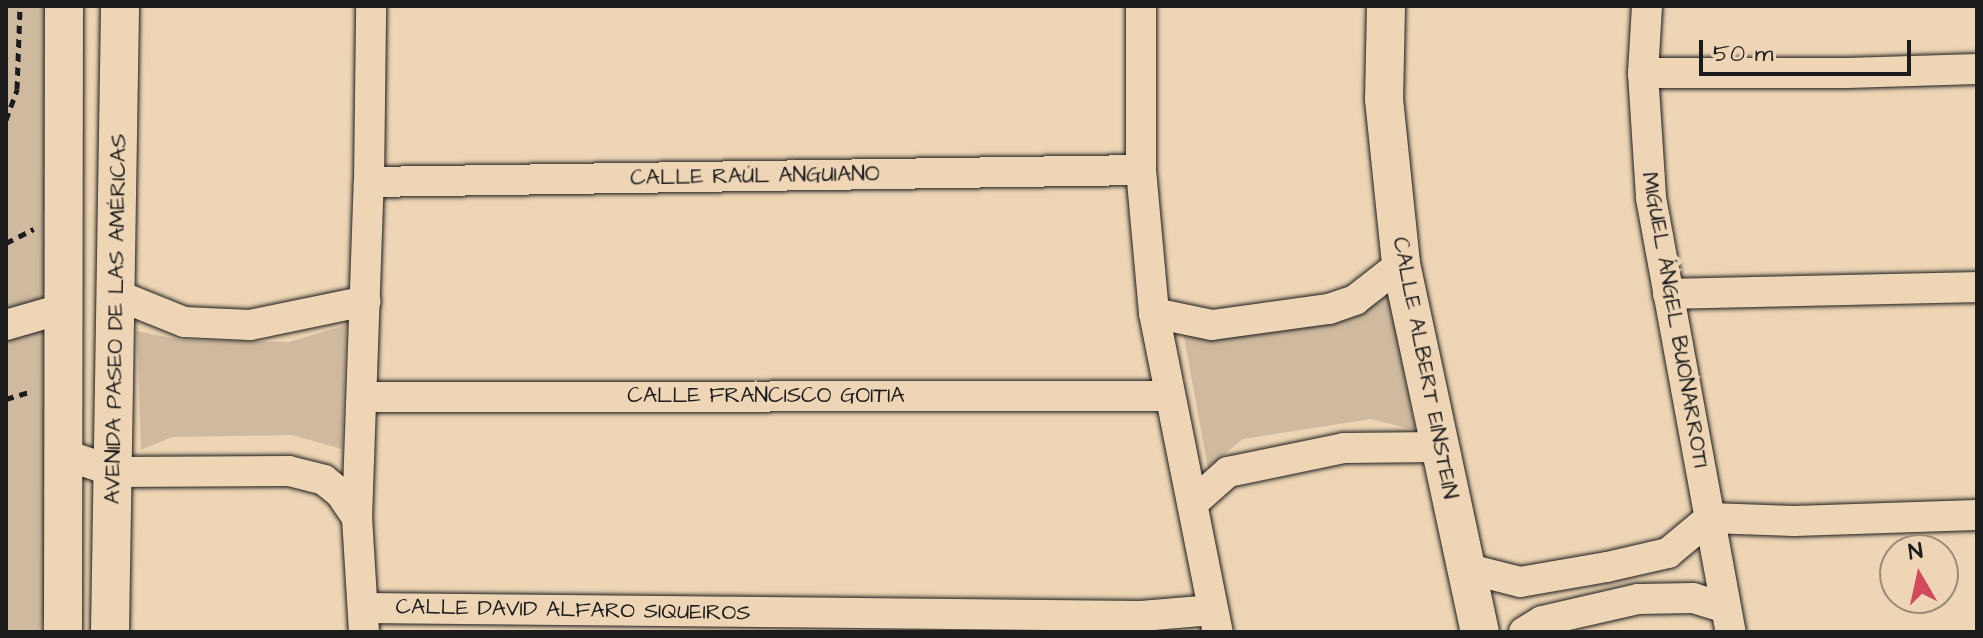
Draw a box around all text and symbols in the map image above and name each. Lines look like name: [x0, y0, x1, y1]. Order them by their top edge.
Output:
scale bar: [1703, 24, 1915, 74]
text: 50 m: [1713, 37, 1773, 71]
street label: AVENIDA PASEO DE LAS AMÉRICAS: [100, 134, 132, 504]
street label: CALLE RAÚL ANGUIANO: [630, 161, 880, 191]
street label: MIGUEL ÁNGEL BUONARROTI: [1636, 170, 1714, 470]
street label: CALLE ALBERT EINSTEIN: [1387, 235, 1463, 501]
street label: CALLE FRANCISCO GOITIA: [627, 383, 905, 409]
north arrow: [1879, 534, 1959, 614]
text: N: [1906, 535, 1925, 568]
street label: CALLE DAVID ALFARO SIQUEIROS: [395, 594, 751, 626]

